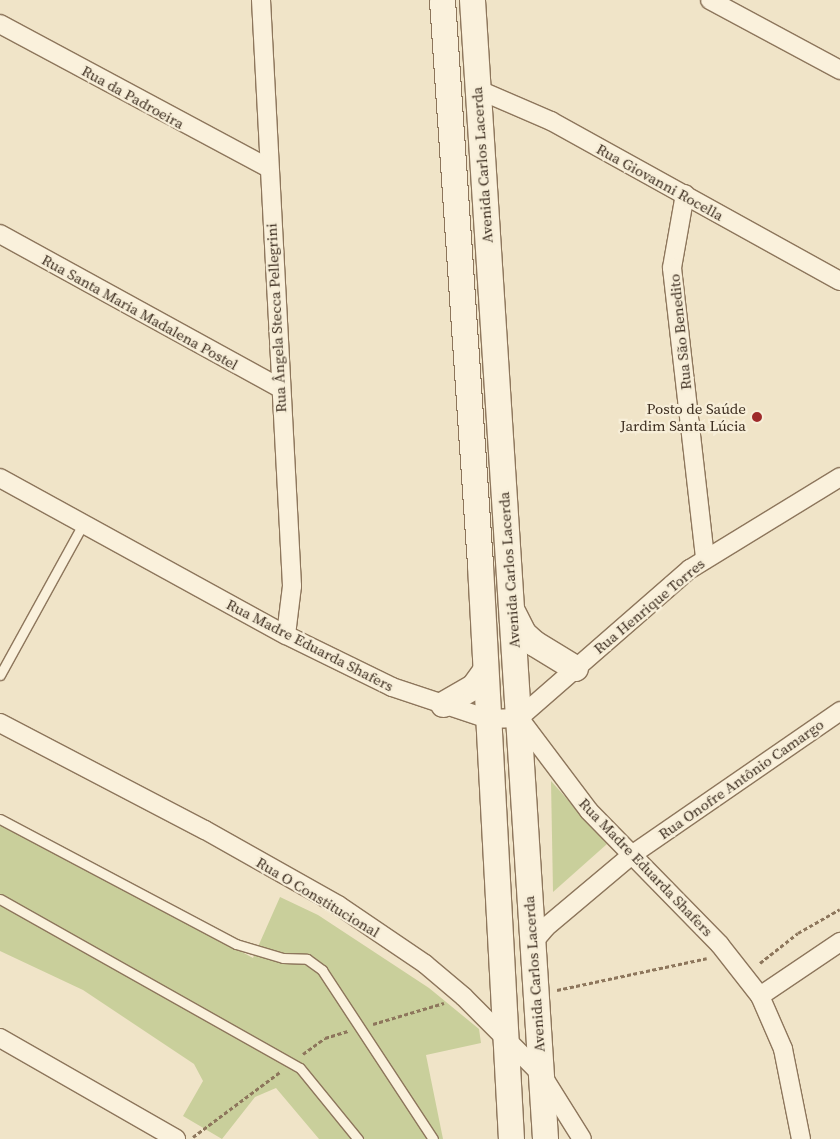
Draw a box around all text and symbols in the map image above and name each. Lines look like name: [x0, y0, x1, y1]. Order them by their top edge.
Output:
street label: Rua da Padroeira: [79, 61, 187, 133]
street label: Avenida Carlos Lacerda: [468, 86, 496, 244]
street label: Rua Giovanni Rocella: [593, 140, 727, 224]
street label: Rua Ângela Stecca Pellegrini: [262, 223, 290, 413]
street label: Rua Santa Maria Madalena Postel: [39, 250, 241, 374]
street label: Rua São Benedito: [665, 273, 695, 391]
place label: Posto de Saúde Jardim Santa Lúcia: [620, 399, 746, 434]
marker: Posto de Saúde Jardim Santa Lúcia: [750, 410, 764, 424]
street label: Avenida Carlos Lacerda: [495, 491, 523, 649]
street label: Rua Henrique Torres: [590, 554, 708, 658]
street label: Rua Madre Eduarda Shafers: [223, 595, 397, 695]
street label: Rua Onofre Antônio Camargo: [655, 715, 827, 843]
street label: Rua Madre Eduarda Shafers: [575, 794, 717, 940]
street label: Rua O Constitucional: [253, 853, 383, 941]
street label: Avenida Carlos Lacerda: [520, 895, 548, 1053]

